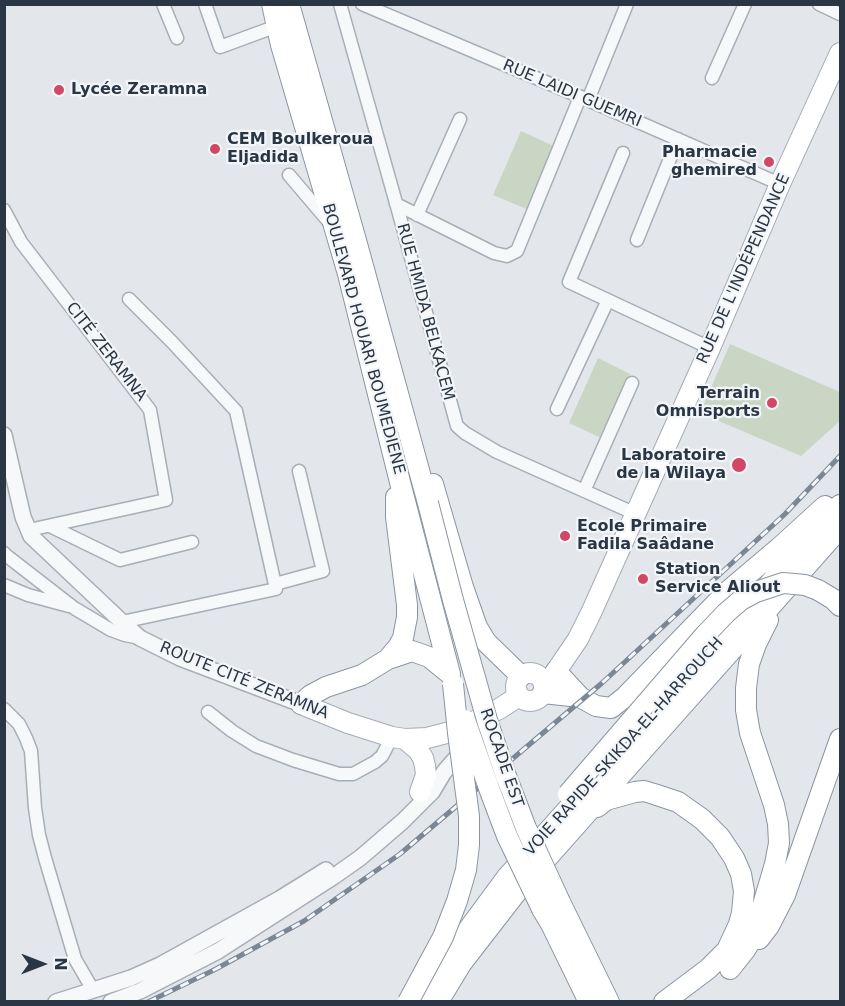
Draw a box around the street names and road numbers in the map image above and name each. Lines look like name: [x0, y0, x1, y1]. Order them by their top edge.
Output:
street label: RUE LAIDI GUEMRI: [500, 56, 644, 132]
street label: RUE DE L'INDÉPENDANCE: [693, 171, 795, 367]
street label: BOULEVARD HOUARI BOUMEDIENE: [318, 201, 408, 477]
street label: RUE HMIDA BELKACEM: [392, 221, 458, 403]
street label: CITÉ ZERAMNA: [61, 299, 151, 405]
street label: VOIE RAPIDE SKIKDA-EL-HARROUCH: [521, 634, 727, 860]
street label: ROUTE CITÉ ZERAMNA: [157, 638, 331, 724]
street label: ROCADE EST: [475, 706, 527, 810]

